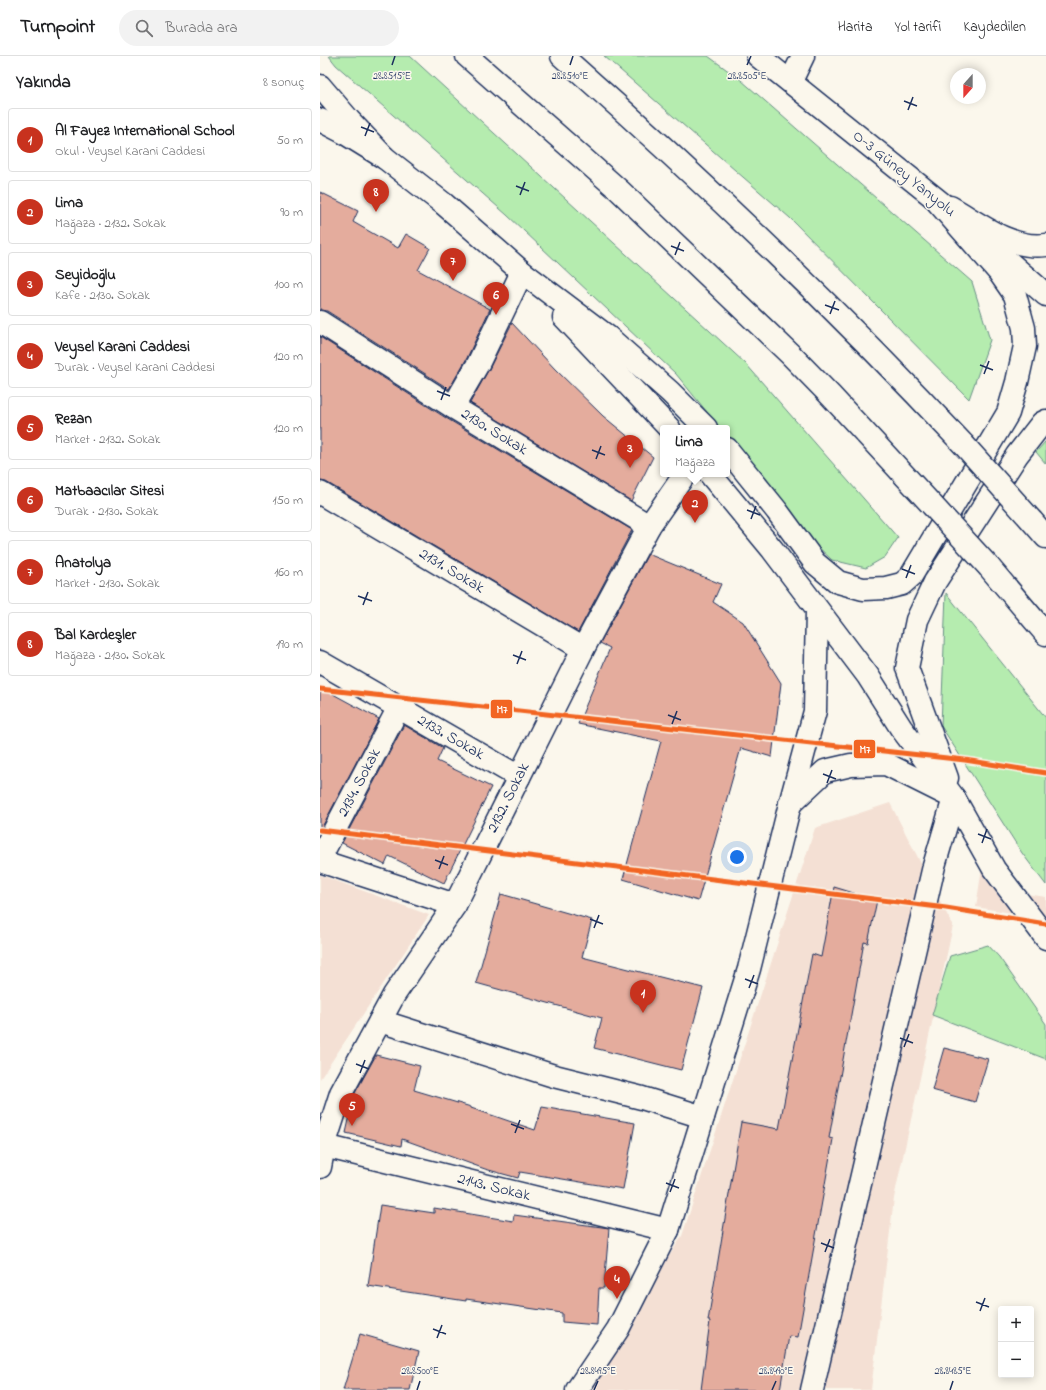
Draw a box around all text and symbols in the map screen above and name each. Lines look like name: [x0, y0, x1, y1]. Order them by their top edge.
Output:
search box: [119, 10, 399, 46]
text: Turnpoint: [20, 14, 95, 41]
icon: search: [133, 17, 155, 39]
text: Burada ara: [165, 17, 238, 39]
text: Harita: [838, 17, 873, 38]
text: Yol tarifi: [895, 17, 941, 38]
text: Kaydedilen: [963, 17, 1026, 38]
north arrow: [950, 68, 986, 104]
text: 28.8515°E: [373, 69, 411, 84]
text: 28.8510°E: [552, 69, 588, 84]
text: 28.8505°E: [727, 69, 767, 84]
text: Yakında: [16, 70, 71, 95]
text: 8 sonuç: [263, 73, 304, 92]
text: Al Fayez International School: [55, 120, 235, 142]
street label: O-3 Güney Yanyolu: [847, 125, 961, 223]
text: 1: [28, 131, 32, 150]
text: 50 m: [277, 131, 303, 150]
text: Okul · Veysel Karani Caddesi: [55, 142, 205, 161]
pin: 8: [363, 179, 389, 212]
text: Lima: [55, 192, 83, 214]
text: 2: [27, 203, 33, 222]
text: 90 m: [280, 203, 303, 222]
text: Mağaza · 2132. Sokak: [55, 214, 166, 233]
pin: 7: [440, 248, 466, 281]
text: Seyidoğlu: [55, 264, 116, 286]
text: 3: [27, 275, 33, 294]
text: 100 m: [274, 275, 303, 294]
pin: 6: [483, 282, 509, 315]
text: Kafe · 2130. Sokak: [55, 286, 150, 305]
text: Veysel Karani Caddesi: [55, 336, 190, 358]
text: 4: [27, 347, 33, 366]
text: 120 m: [273, 347, 303, 366]
text: Durak · Veysel Karani Caddesi: [55, 358, 215, 377]
street label: 2130. Sokak: [456, 402, 533, 462]
text: Rezan: [55, 408, 92, 430]
text: 5: [26, 419, 34, 438]
text: 120 m: [273, 419, 303, 438]
popup: [660, 425, 730, 477]
text: Market · 2132. Sokak: [55, 430, 161, 449]
text: Lima: [675, 431, 703, 453]
pin: 3: [617, 435, 643, 468]
text: Mağaza: [675, 453, 715, 472]
text: Matbaacılar Sitesi: [55, 480, 164, 502]
pin: 2: [682, 490, 708, 523]
text: 6: [27, 491, 33, 510]
text: 150 m: [272, 491, 303, 510]
text: Durak · 2130. Sokak: [55, 502, 159, 521]
street label: 2131. Sokak: [414, 542, 490, 600]
text: Anatolya: [55, 552, 111, 574]
text: 7: [27, 563, 33, 582]
text: 160 m: [274, 563, 303, 582]
text: Market · 2130. Sokak: [55, 574, 160, 593]
text: Bal Kardeşler: [55, 624, 136, 646]
text: 8: [28, 635, 32, 654]
text: 190 m: [276, 635, 303, 654]
text: Mağaza · 2130. Sokak: [55, 646, 165, 665]
line badge: M7: [490, 699, 513, 719]
text: M7: [496, 702, 508, 718]
street label: 2133. Sokak: [413, 709, 490, 767]
line badge: M7: [853, 739, 876, 759]
text: M7: [859, 742, 871, 758]
street label: 2134. Sokak: [332, 743, 388, 821]
street label: 2132. Sokak: [481, 758, 537, 837]
your location: [727, 847, 747, 867]
pin: 1: [630, 980, 656, 1013]
pin: 5: [339, 1093, 365, 1126]
street label: 2143. Sokak: [455, 1167, 534, 1208]
pin: 4: [604, 1266, 630, 1299]
map controls: [998, 1306, 1034, 1378]
button: +: [998, 1306, 1034, 1342]
button: −: [998, 1342, 1034, 1378]
text: 28.8500°E: [401, 1364, 439, 1379]
text: 28.8495°E: [580, 1364, 616, 1379]
text: 28.8490°E: [759, 1364, 793, 1379]
text: 28.8485°E: [935, 1364, 971, 1379]

